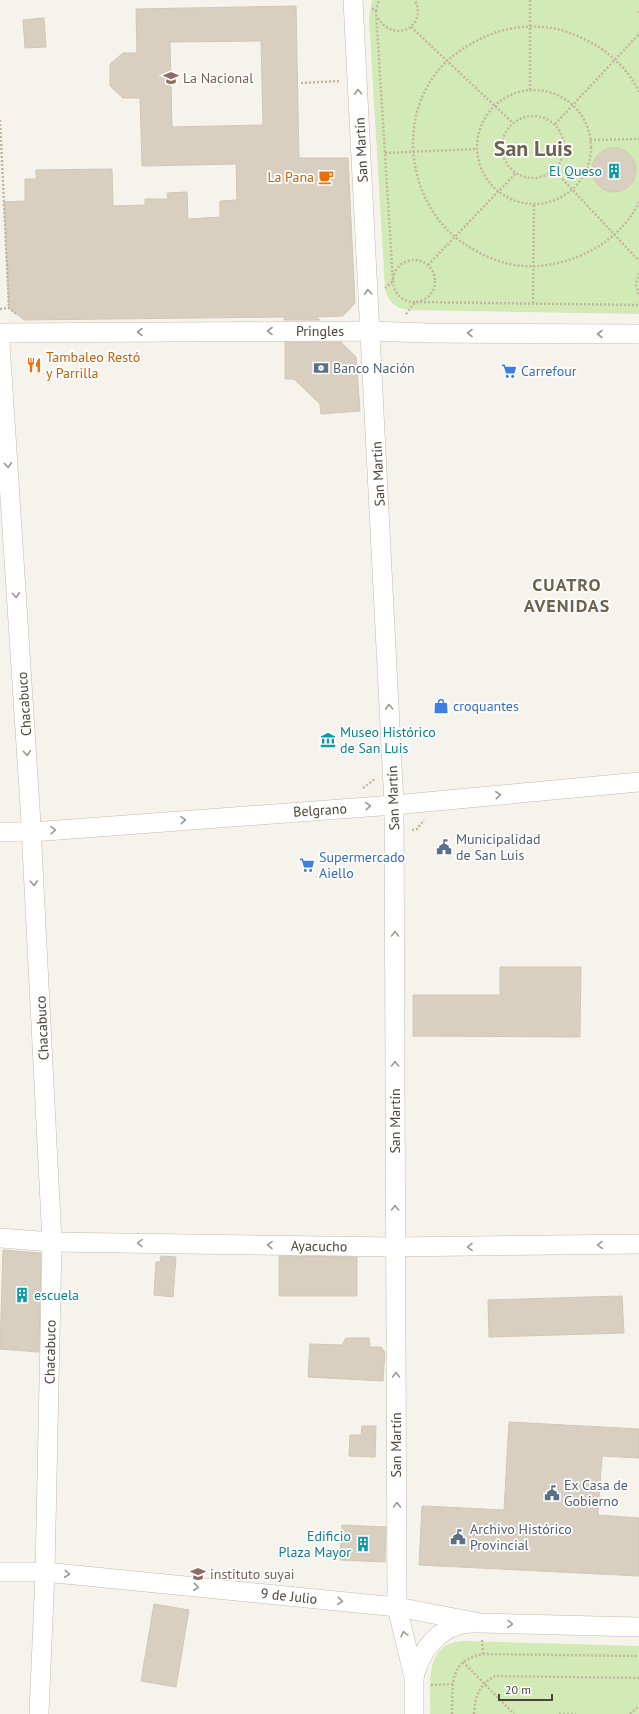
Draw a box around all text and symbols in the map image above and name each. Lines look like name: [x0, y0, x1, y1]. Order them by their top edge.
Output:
school or university icon: La Nacional: [162, 69, 180, 87]
place label: La Nacional: [183, 69, 253, 87]
one-way arrow: [353, 89, 362, 95]
street label: San Martín: [350, 117, 372, 183]
district label: San Luis: [494, 134, 572, 162]
place label: El Queso: [549, 162, 602, 180]
building icon: El Queso: [605, 162, 623, 180]
place label: La Pana: [267, 168, 314, 186]
cafe icon: La Pana: [317, 168, 335, 186]
one-way arrow: [364, 289, 373, 295]
street label: Pringles: [296, 322, 344, 340]
one-way arrow: [267, 327, 273, 335]
one-way arrow: [137, 328, 143, 336]
one-way arrow: [467, 329, 473, 337]
one-way arrow: [597, 330, 603, 338]
place label: Tambaleo Restó y Parrilla: [46, 348, 140, 382]
restaurant icon: Tambaleo Restó y Parrilla: [25, 356, 43, 374]
bank icon: Banco Nación: [312, 359, 330, 377]
place label: Banco Nación: [333, 359, 415, 377]
supermarket icon: Carrefour: [500, 362, 518, 380]
place label: Carrefour: [521, 362, 577, 380]
street label: San Martín: [367, 441, 389, 507]
one-way arrow: [4, 462, 12, 468]
district label: CUATRO AVENIDAS: [524, 573, 610, 617]
one-way arrow: [12, 592, 21, 598]
street label: Chacabuco: [13, 671, 35, 737]
shop icon: croquantes: [432, 697, 450, 715]
place label: croquantes: [453, 697, 519, 715]
one-way arrow: [385, 704, 394, 710]
place label: Museo Histórico de San Luis: [340, 723, 436, 757]
museum icon: Museo Histórico de San Luis: [319, 731, 337, 749]
one-way arrow: [22, 750, 31, 756]
street label: San Martín: [383, 765, 403, 831]
one-way arrow: [495, 791, 501, 800]
street label: Belgrano: [293, 799, 347, 821]
one-way arrow: [365, 802, 371, 811]
one-way arrow: [180, 816, 186, 825]
one-way arrow: [50, 826, 56, 835]
place label: Municipalidad de San Luis: [456, 830, 540, 864]
public building icon: Municipalidad de San Luis: [435, 838, 453, 856]
place label: Supermercado Aiello: [319, 848, 405, 882]
supermarket icon: Supermercado Aiello: [298, 856, 316, 874]
one-way arrow: [30, 880, 39, 886]
one-way arrow: [391, 931, 399, 937]
street label: Chacabuco: [31, 995, 53, 1061]
one-way arrow: [391, 1061, 399, 1067]
street label: San Martín: [386, 1088, 404, 1154]
one-way arrow: [391, 1205, 399, 1211]
street label: Ayacucho: [291, 1237, 347, 1255]
one-way arrow: [137, 1239, 143, 1247]
one-way arrow: [267, 1241, 273, 1249]
one-way arrow: [597, 1241, 603, 1249]
one-way arrow: [467, 1242, 473, 1251]
building icon: escuela: [13, 1286, 31, 1304]
place label: escuela: [34, 1286, 79, 1304]
street label: Chacabuco: [40, 1320, 60, 1384]
one-way arrow: [392, 1372, 400, 1378]
street label: San Martín: [387, 1412, 405, 1478]
place label: Ex Casa de Gobierno: [564, 1476, 628, 1510]
public building icon: Ex Casa de Gobierno: [543, 1484, 561, 1502]
one-way arrow: [393, 1502, 401, 1508]
place label: Archivo Histórico Provincial: [470, 1520, 572, 1554]
place label: Edificio Plaza Mayor: [279, 1527, 351, 1561]
public building icon: Archivo Histórico Provincial: [449, 1528, 467, 1546]
building icon: Edificio Plaza Mayor: [354, 1535, 372, 1553]
school or university icon: instituto suyai: [189, 1565, 207, 1583]
place label: instituto suyai: [210, 1565, 295, 1583]
one-way arrow: [64, 1570, 70, 1579]
one-way arrow: [193, 1582, 199, 1591]
street label: 9 de Julio: [260, 1584, 318, 1608]
one-way arrow: [337, 1596, 343, 1605]
one-way arrow: [507, 1619, 513, 1628]
one-way arrow: [400, 1631, 409, 1638]
scale bar: [499, 1676, 552, 1702]
text: 20 m: [505, 1682, 531, 1697]

